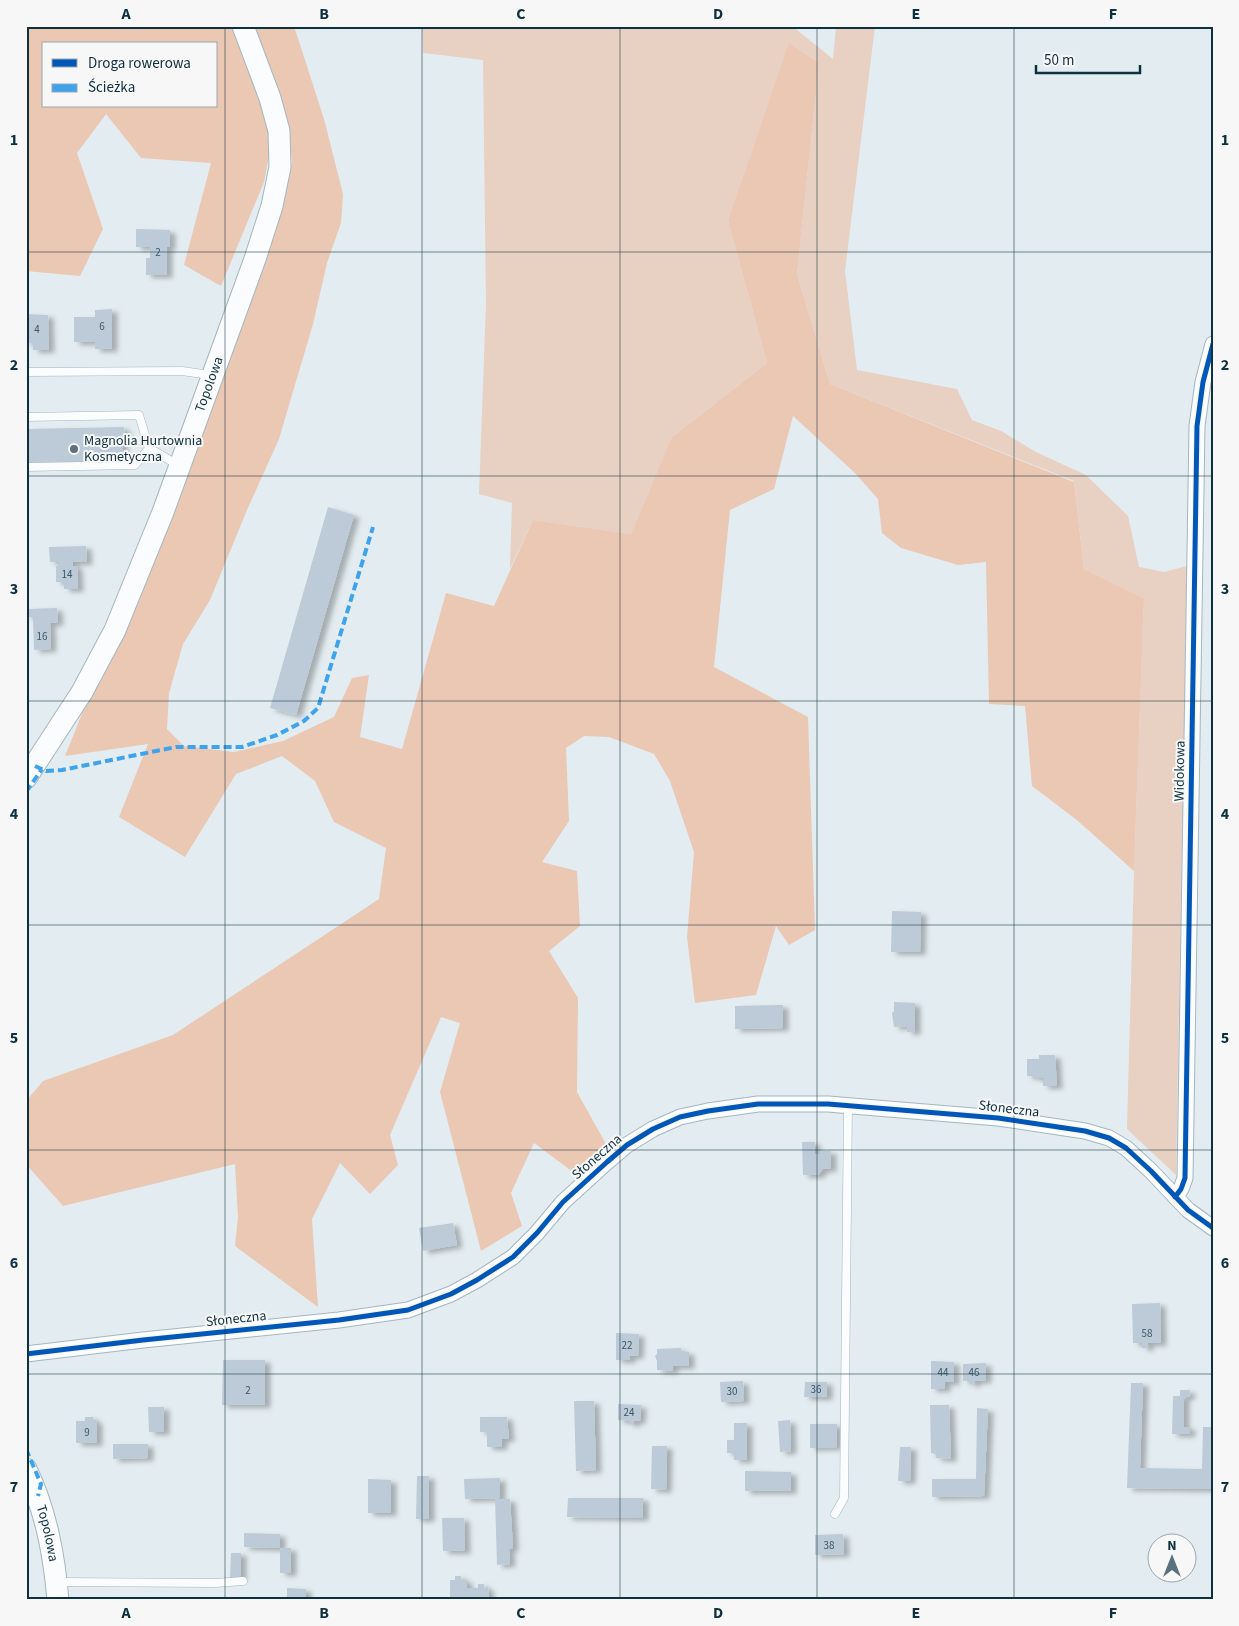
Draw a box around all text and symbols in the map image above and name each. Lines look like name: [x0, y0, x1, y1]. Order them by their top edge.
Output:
text: A: [120, 3, 131, 25]
text: B: [319, 3, 329, 25]
text: C: [516, 3, 526, 25]
text: D: [713, 3, 723, 25]
text: E: [912, 3, 920, 25]
text: F: [1109, 3, 1117, 25]
legend: [42, 42, 218, 108]
scale bar: [1036, 42, 1140, 74]
text: 50 m: [1044, 50, 1074, 71]
text: Droga rowerowa: [88, 53, 191, 74]
text: Ścieżka: [88, 77, 135, 98]
text: 1: [10, 129, 18, 151]
text: 1: [1221, 129, 1229, 151]
house number: 2: [155, 245, 161, 260]
house number: 6: [99, 319, 105, 334]
house number: 4: [34, 322, 40, 337]
text: 2: [10, 354, 18, 376]
street label: Topolowa: [190, 354, 229, 415]
text: 2: [1221, 354, 1229, 376]
place label: Magnolia Hurtownia Kosmetyczna: [84, 431, 202, 467]
marker: Magnolia Hurtownia Kosmetyczna: [68, 443, 80, 455]
house number: 14: [62, 567, 73, 582]
text: 3: [10, 578, 18, 600]
text: 3: [1221, 578, 1229, 600]
house number: 16: [37, 629, 48, 644]
street label: Widokowa: [1169, 740, 1191, 802]
text: 4: [10, 803, 19, 825]
text: 4: [1221, 803, 1230, 825]
text: 5: [10, 1027, 18, 1049]
text: 5: [1221, 1027, 1229, 1049]
street label: Słoneczna: [978, 1095, 1040, 1123]
street label: Słoneczna: [567, 1129, 627, 1185]
text: 6: [10, 1252, 18, 1274]
text: 6: [1221, 1252, 1229, 1274]
street label: Słoneczna: [205, 1306, 267, 1332]
house number: 58: [1142, 1326, 1153, 1341]
house number: 22: [622, 1338, 632, 1353]
house number: 44: [938, 1365, 949, 1380]
house number: 46: [969, 1365, 980, 1380]
house number: 36: [811, 1382, 822, 1397]
house number: 2: [245, 1383, 251, 1398]
house number: 30: [727, 1384, 737, 1399]
house number: 24: [624, 1405, 635, 1420]
house number: 9: [84, 1425, 90, 1440]
text: 7: [10, 1476, 18, 1498]
text: 7: [1221, 1476, 1229, 1498]
street label: Topolowa: [31, 1502, 63, 1563]
north arrow: [1146, 1534, 1196, 1584]
text: N: [1167, 1536, 1177, 1556]
house number: 38: [824, 1538, 835, 1553]
text: A: [120, 1602, 131, 1624]
text: B: [319, 1602, 329, 1624]
text: C: [516, 1602, 526, 1624]
text: D: [713, 1602, 723, 1624]
text: E: [912, 1602, 920, 1624]
text: F: [1109, 1602, 1117, 1624]

